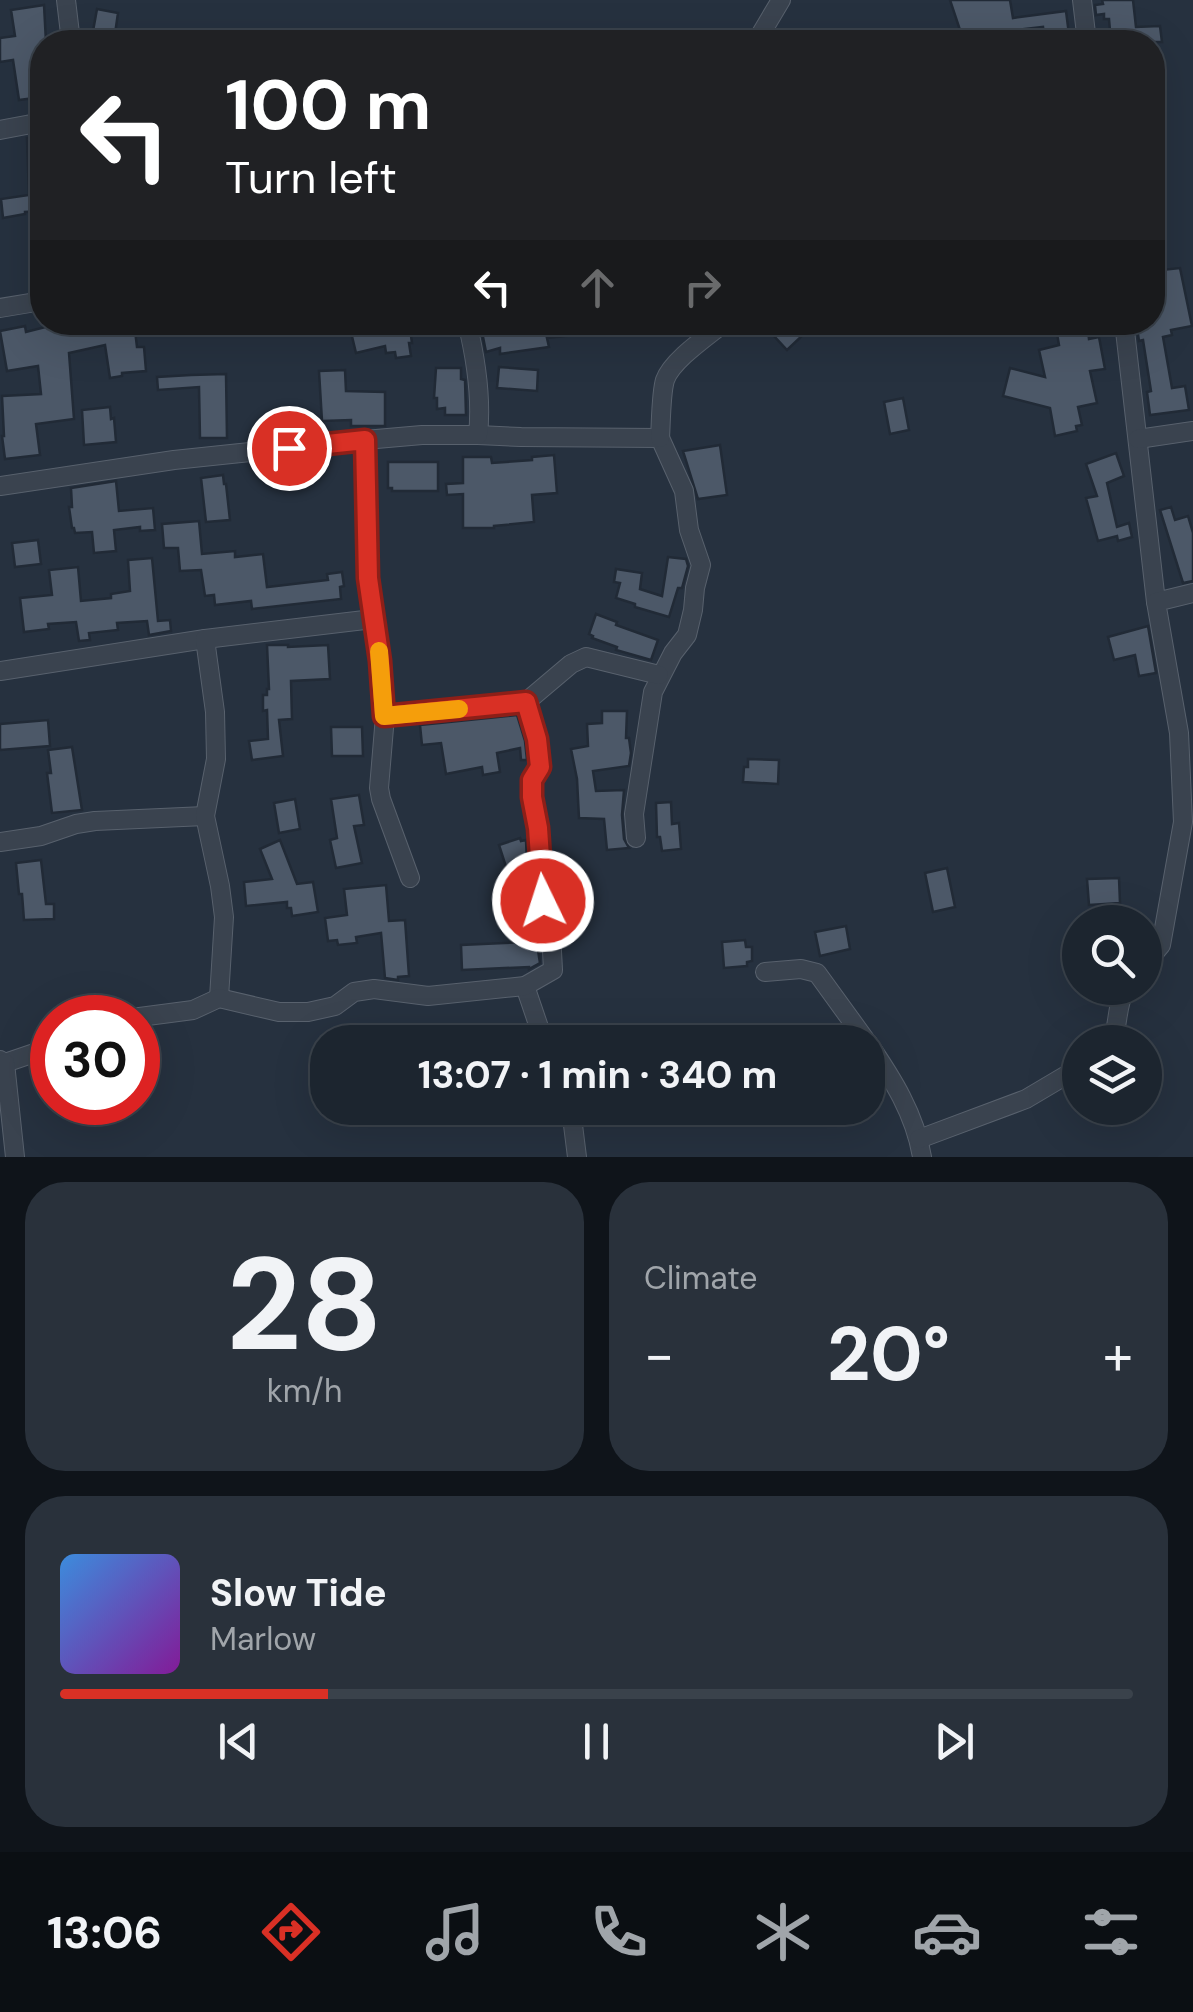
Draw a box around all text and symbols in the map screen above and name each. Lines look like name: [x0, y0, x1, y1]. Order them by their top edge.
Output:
text: 100 m: [225, 60, 431, 151]
icon: left: [60, 70, 190, 200]
text: Turn left: [225, 148, 397, 207]
icon: left: [465, 260, 520, 315]
icon: ahead: [570, 260, 625, 315]
icon: right: [675, 260, 730, 315]
pin: [247, 406, 332, 491]
icon: arrive: [262, 421, 317, 476]
position arrow: [491, 849, 595, 953]
map controls: [1062, 905, 1162, 1125]
button: search: [1062, 905, 1162, 1005]
speed limit sign: 30: [30, 995, 160, 1125]
button: layers: [1062, 1025, 1162, 1125]
text: 13:07 · 1 min · 340 m: [418, 1050, 777, 1100]
text: 28: [226, 1220, 383, 1389]
text: Climate: [644, 1257, 758, 1299]
text: 20°: [827, 1306, 950, 1403]
text: −: [644, 1319, 674, 1391]
text: +: [1103, 1319, 1133, 1391]
text: km/h: [267, 1370, 342, 1412]
text: Slow Tide: [210, 1568, 387, 1618]
text: Marlow: [210, 1618, 316, 1660]
icon: previous: [211, 1714, 266, 1769]
icon: pause: [569, 1714, 624, 1769]
icon: next: [927, 1714, 982, 1769]
icon: directions: [256, 1897, 326, 1967]
icon: music: [420, 1897, 490, 1967]
icon: phone: [584, 1897, 654, 1967]
icon: climate: [748, 1897, 818, 1967]
icon: car: [912, 1897, 982, 1967]
icon: filters: [1076, 1897, 1146, 1967]
text: 13:06: [47, 1903, 162, 1962]

